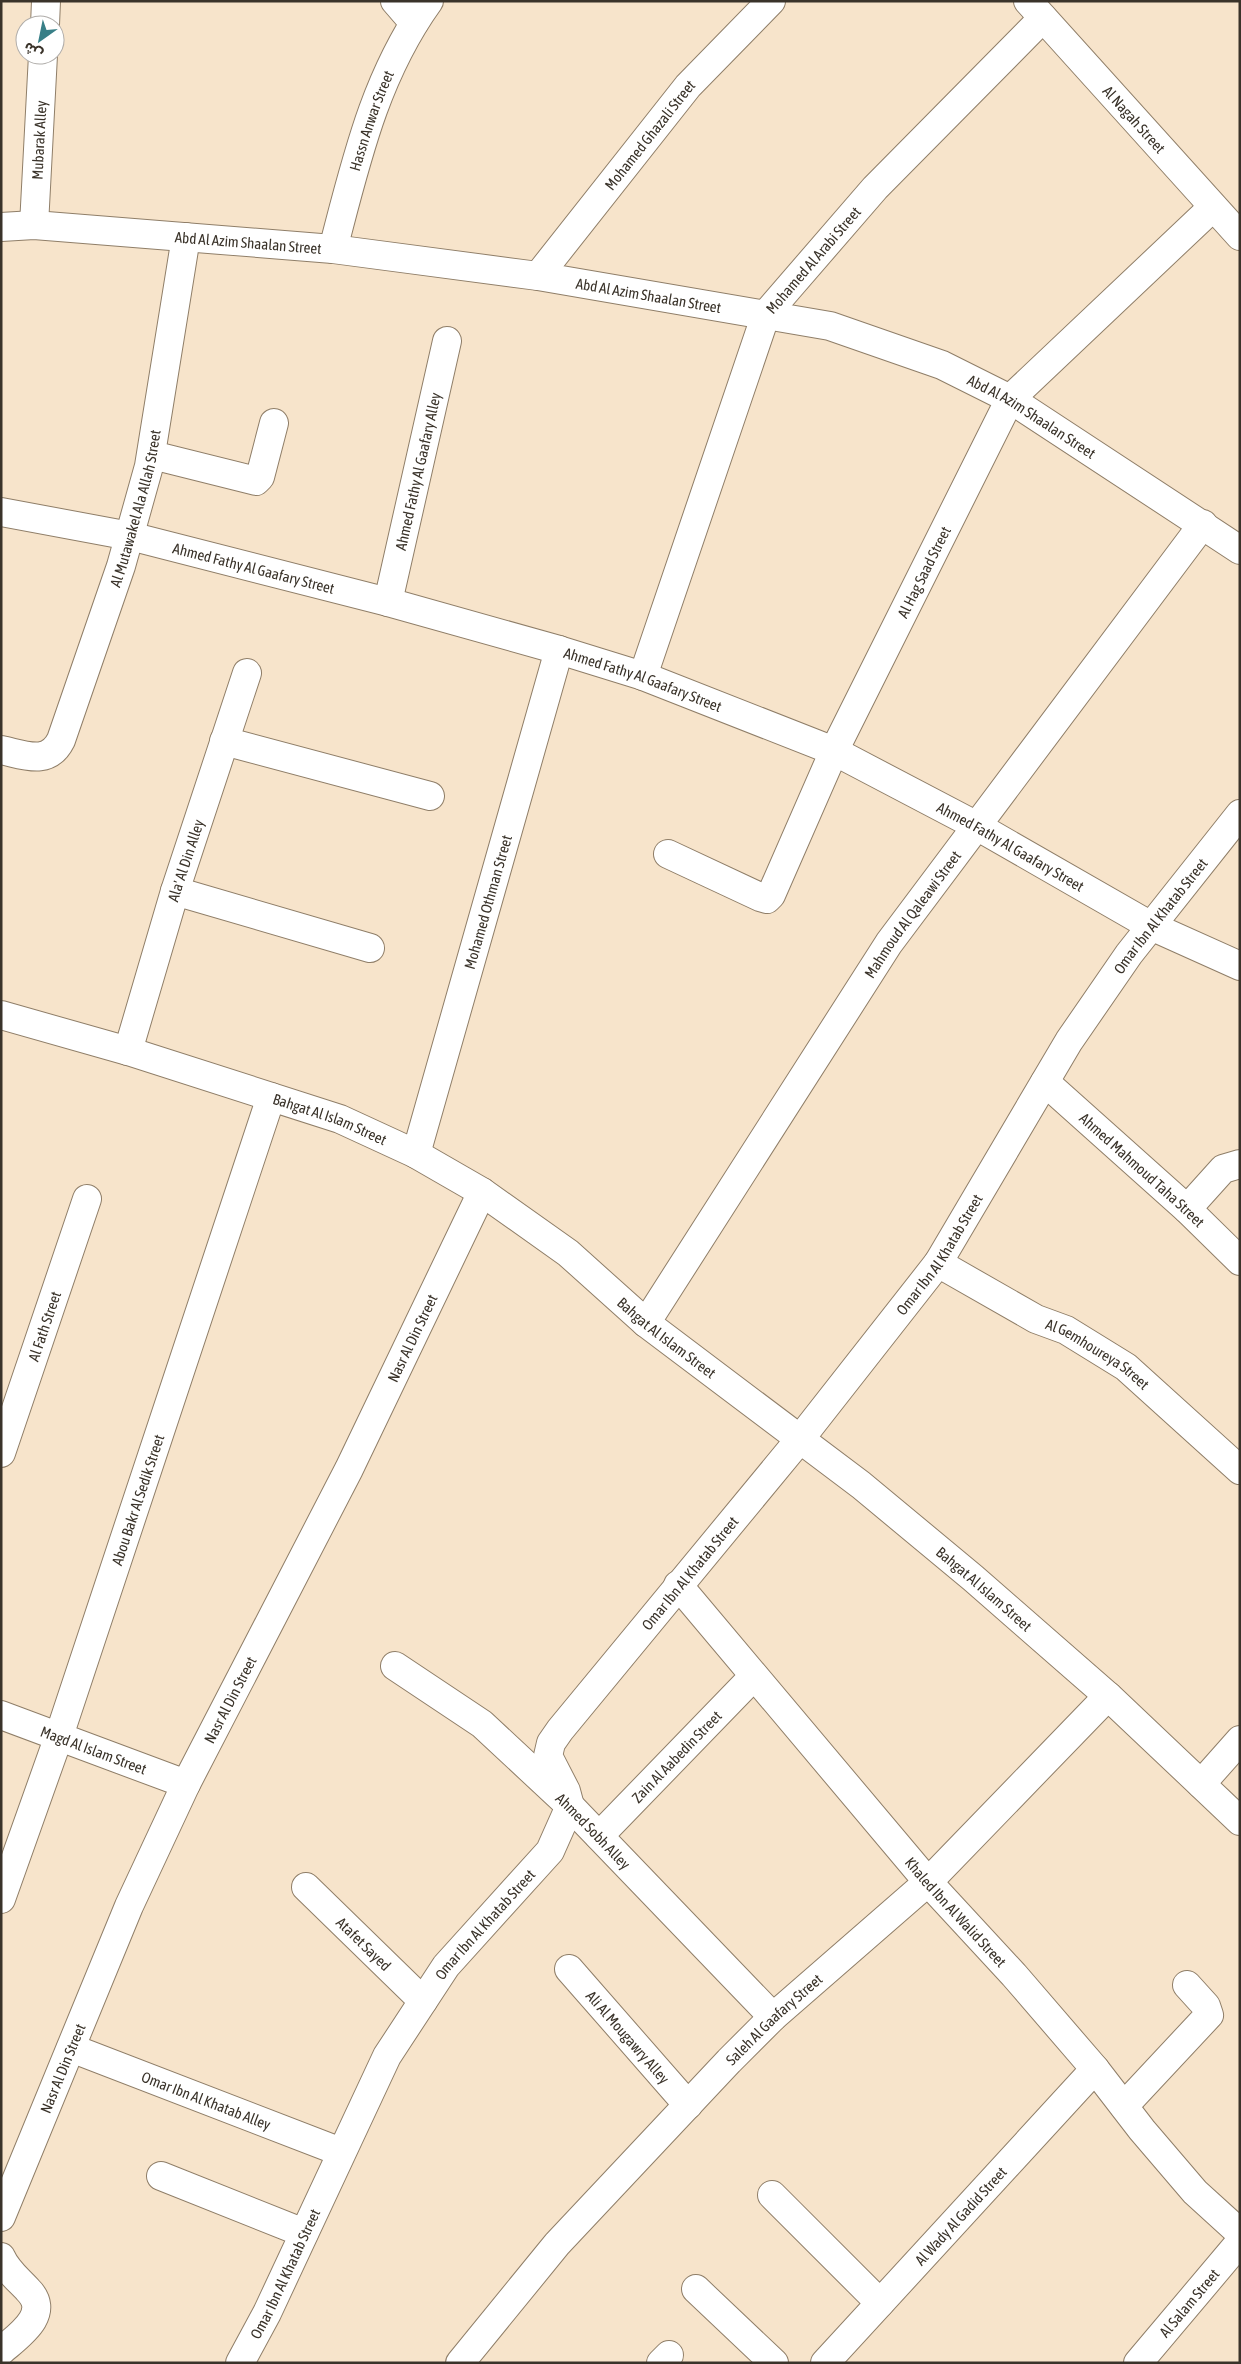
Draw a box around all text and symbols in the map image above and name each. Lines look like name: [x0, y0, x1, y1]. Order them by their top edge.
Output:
north arrow: [15, 15, 65, 65]
text: ش: [21, 39, 45, 63]
street label: Hassn Anwar Street: [346, 68, 397, 173]
street label: Mohamed Ghazali Street: [601, 76, 698, 193]
street label: Al Nagah Street: [1100, 82, 1169, 156]
street label: Mubarak Alley: [28, 100, 49, 180]
street label: Mohamed Al Arabi Street: [762, 203, 864, 317]
street label: Abd Al Azim Shaalan Street: [174, 228, 322, 257]
street label: Abd Al Azim Shaalan Street: [575, 274, 722, 316]
street label: Abd Al Azim Shaalan Street: [965, 371, 1099, 461]
street label: Ahmed Fathy Al Gaafary Alley: [391, 391, 444, 552]
street label: Al Mutawakel Ala Allah Street: [106, 428, 163, 589]
street label: Al Hag Saad Street: [894, 523, 954, 620]
street label: Ahmed Fathy Al Gaafary Street: [171, 539, 336, 596]
street label: Ahmed Fathy Al Gaafary Street: [562, 644, 724, 715]
street label: Ahmed Fathy Al Gaafary Street: [934, 798, 1087, 894]
street label: Ala' Al Din Alley: [164, 817, 207, 903]
street label: Mohamed Othman Street: [460, 833, 515, 971]
street label: Mahmoud Al Qaleawi Street: [861, 847, 964, 981]
street label: Omar Ibn Al Khatab Street: [1110, 855, 1210, 977]
street label: Bahgat Al Islam Street: [271, 1090, 389, 1148]
street label: Ahmed Mahmoud Taha Street: [1077, 1109, 1208, 1230]
street label: Omar Ibn Al Khatab Street: [892, 1191, 985, 1318]
street label: Al Fath Street: [24, 1289, 64, 1363]
street label: Nasr Al Din Street: [384, 1291, 440, 1385]
street label: Bahgat Al Islam Street: [614, 1293, 719, 1381]
street label: Al Gemhoureya Street: [1044, 1315, 1153, 1392]
street label: Abou Bakr Al Sedik Street: [108, 1432, 167, 1567]
street label: Omar Ibn Al Khatab Street: [638, 1513, 741, 1633]
street label: Bahgat Al Islam Street: [933, 1543, 1036, 1634]
street label: Nasr Al Din Street: [200, 1653, 259, 1746]
street label: Zain Al Aabedin Street: [628, 1707, 724, 1806]
street label: Magd Al Islam Street: [38, 1722, 149, 1777]
street label: Ahmed Sobh Alley: [553, 1789, 634, 1872]
street label: Khaled Ibn Al Walid Street: [902, 1853, 1010, 1970]
street label: Omar Ibn Al Khatab Street: [431, 1865, 538, 1982]
street label: Atafet Sayed: [333, 1913, 395, 1974]
street label: Saleh Al Gaafary Street: [722, 1970, 825, 2068]
street label: Ali Al Mougawry Alley: [583, 1987, 673, 2087]
street label: Nasr Al Din Street: [36, 2021, 88, 2115]
street label: Omar Ibn Al Khatab Alley: [139, 2068, 273, 2133]
street label: Al Wady Al Gadid Street: [911, 2163, 1010, 2268]
street label: Omar Ibn Al Khatab Street: [246, 2206, 323, 2341]
street label: Al Salam Street: [1156, 2265, 1222, 2340]

